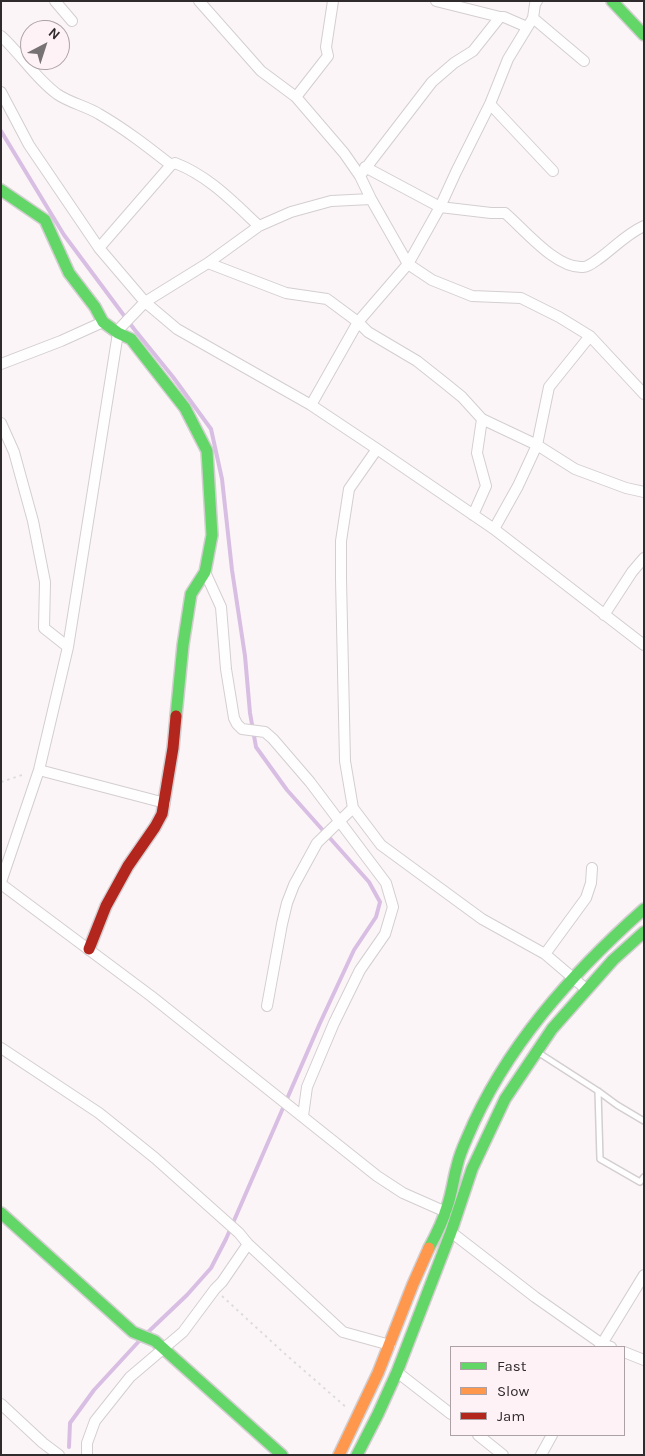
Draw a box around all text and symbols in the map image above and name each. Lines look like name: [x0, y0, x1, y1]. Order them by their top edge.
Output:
north arrow: [20, 20, 70, 70]
text: N: [45, 24, 64, 44]
legend: [450, 1346, 625, 1436]
text: Fast: [497, 1357, 526, 1375]
text: Slow: [497, 1382, 529, 1400]
text: Jam: [497, 1407, 525, 1425]

